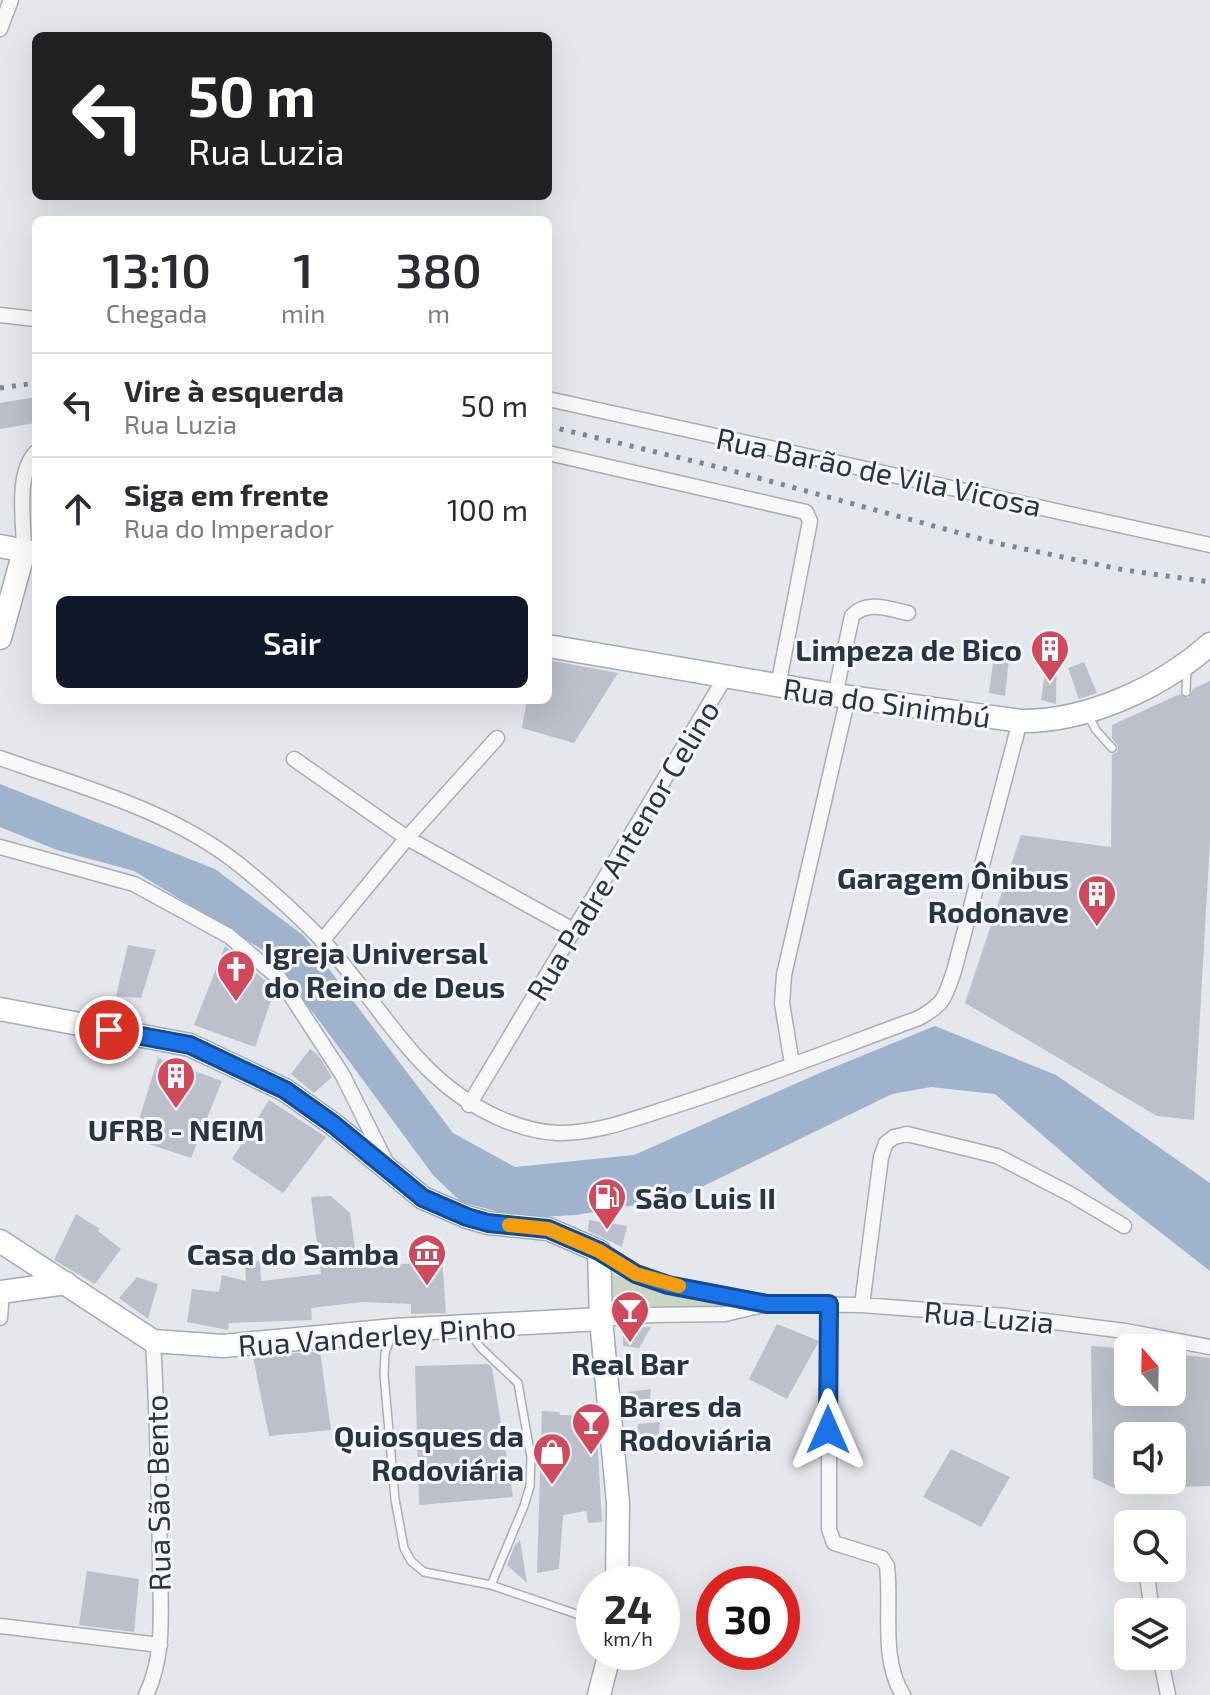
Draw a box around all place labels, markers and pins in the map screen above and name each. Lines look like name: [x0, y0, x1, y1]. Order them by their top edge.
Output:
building icon: Limpeza de Bico: [1029, 628, 1071, 683]
place label: Limpeza de Bico: [795, 631, 1022, 667]
place label: Garagem Ônibus Rodonave: [837, 859, 1069, 929]
building icon: Garagem Ônibus Rodonave: [1076, 873, 1118, 928]
place label: Igreja Universal do Reino de Deus: [264, 934, 505, 1004]
church icon: Igreja Universal do Reino de Deus: [215, 948, 257, 1003]
pin: [75, 996, 143, 1064]
building icon: UFRB - NEIM: [155, 1055, 197, 1110]
place label: UFRB - NEIM: [88, 1111, 264, 1147]
fuel station icon: São Luis II: [586, 1176, 628, 1231]
place label: São Luis II: [635, 1179, 776, 1215]
museum icon: Casa do Samba: [406, 1232, 448, 1287]
place label: Casa do Samba: [187, 1235, 399, 1271]
bar icon: Real Bar: [609, 1289, 651, 1344]
place label: Real Bar: [571, 1345, 689, 1381]
place label: Bares da Rodoviária: [619, 1387, 772, 1457]
bar icon: Bares da Rodoviária: [570, 1401, 612, 1456]
place label: Quiosques da Rodoviária: [334, 1417, 524, 1487]
shop icon: Quiosques da Rodoviária: [531, 1431, 573, 1486]

